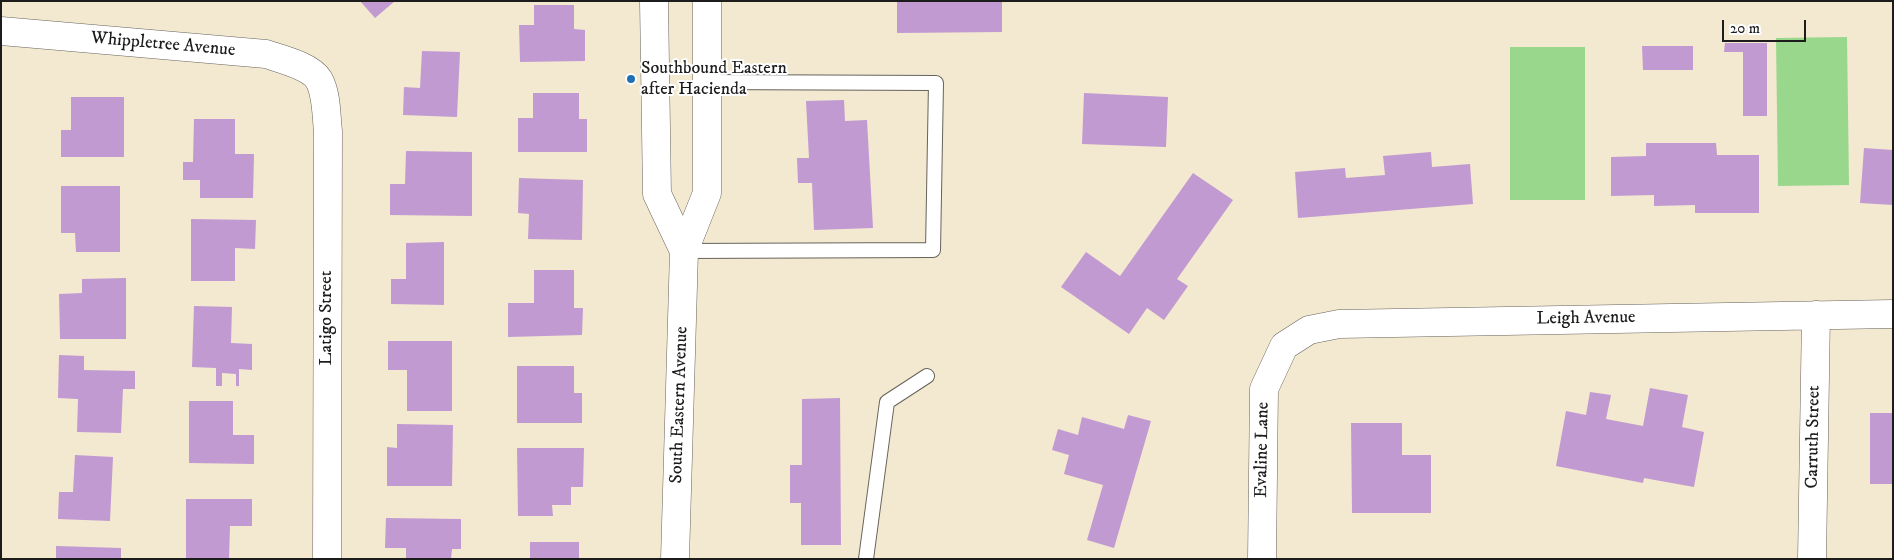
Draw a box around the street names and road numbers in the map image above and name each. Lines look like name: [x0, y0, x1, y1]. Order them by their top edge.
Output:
street label: Whippletree Avenue: [90, 28, 236, 62]
street label: Latigo Street: [316, 271, 338, 365]
street label: Leigh Avenue: [1536, 307, 1636, 331]
street label: South Eastern Avenue: [666, 326, 694, 484]
street label: Carruth Street: [1802, 385, 1826, 489]
street label: Evaline Lane: [1251, 402, 1275, 498]

